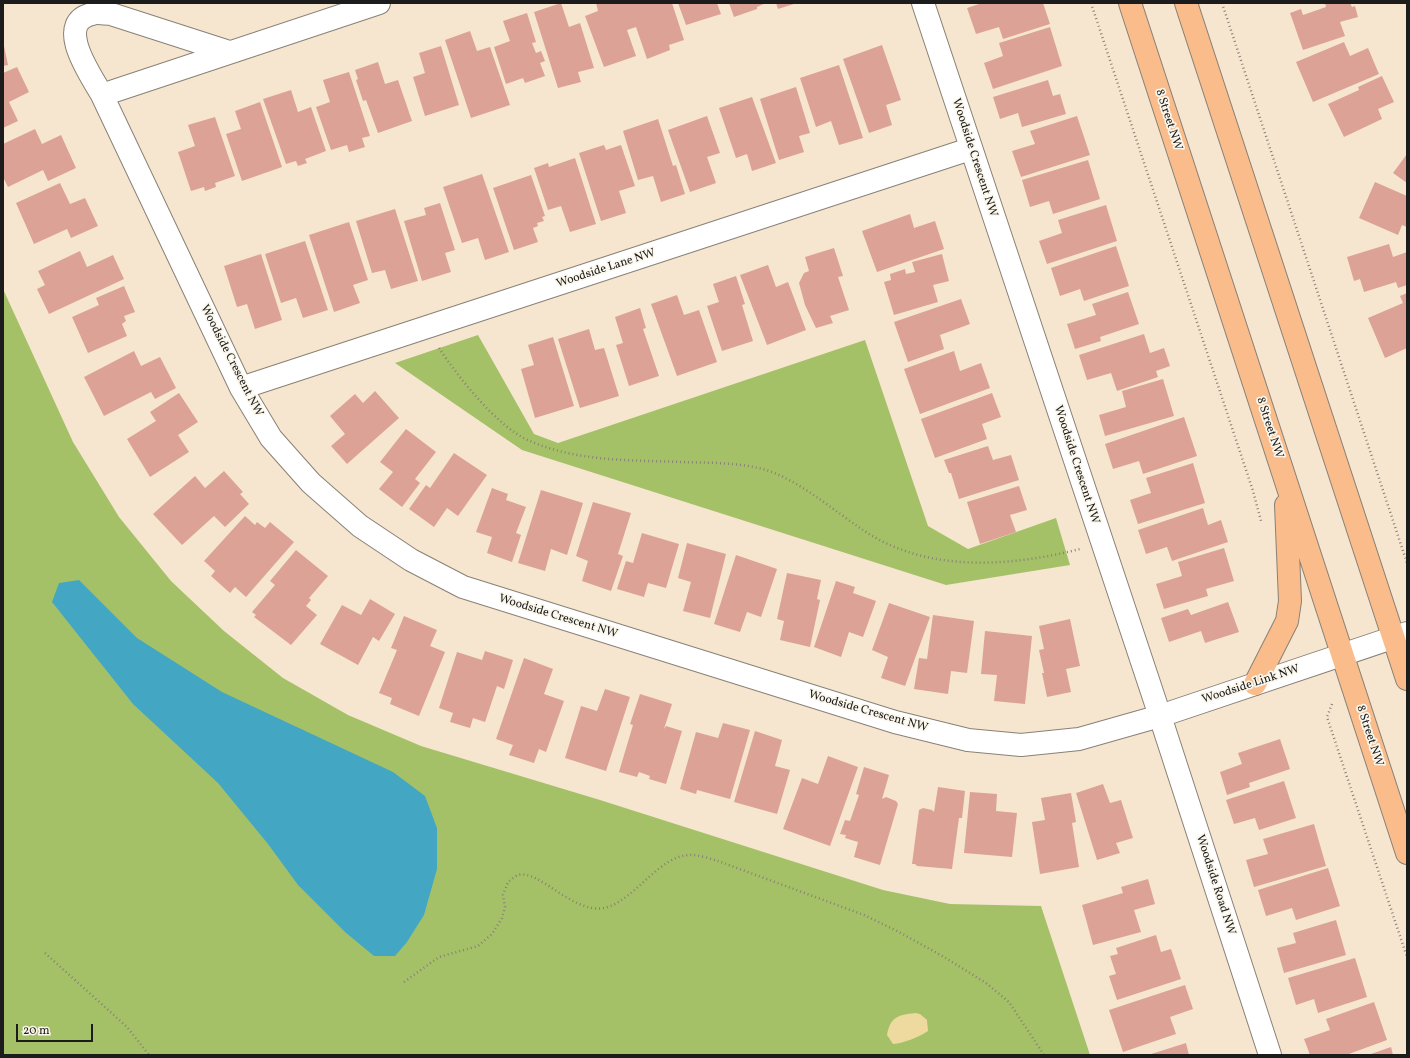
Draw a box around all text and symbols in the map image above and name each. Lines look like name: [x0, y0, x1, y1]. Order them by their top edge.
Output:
street label: 8 Street NW: [1151, 88, 1185, 152]
street label: Woodside Crescent NW: [948, 97, 1000, 219]
street label: Woodside Lane NW: [555, 246, 657, 292]
street label: Woodside Crescent NW: [197, 303, 265, 419]
street label: 8 Street NW: [1252, 396, 1286, 460]
street label: Woodside Crescent NW: [1050, 404, 1102, 526]
street label: Woodside Crescent NW: [497, 592, 619, 642]
street label: Woodside Link NW: [1200, 662, 1302, 708]
street label: Woodside Crescent NW: [807, 688, 929, 736]
street label: 8 Street NW: [1352, 704, 1386, 768]
street label: Woodside Road NW: [1192, 833, 1238, 937]
scale bar: [18, 1016, 95, 1042]
text: 20 m: [23, 1023, 50, 1039]

